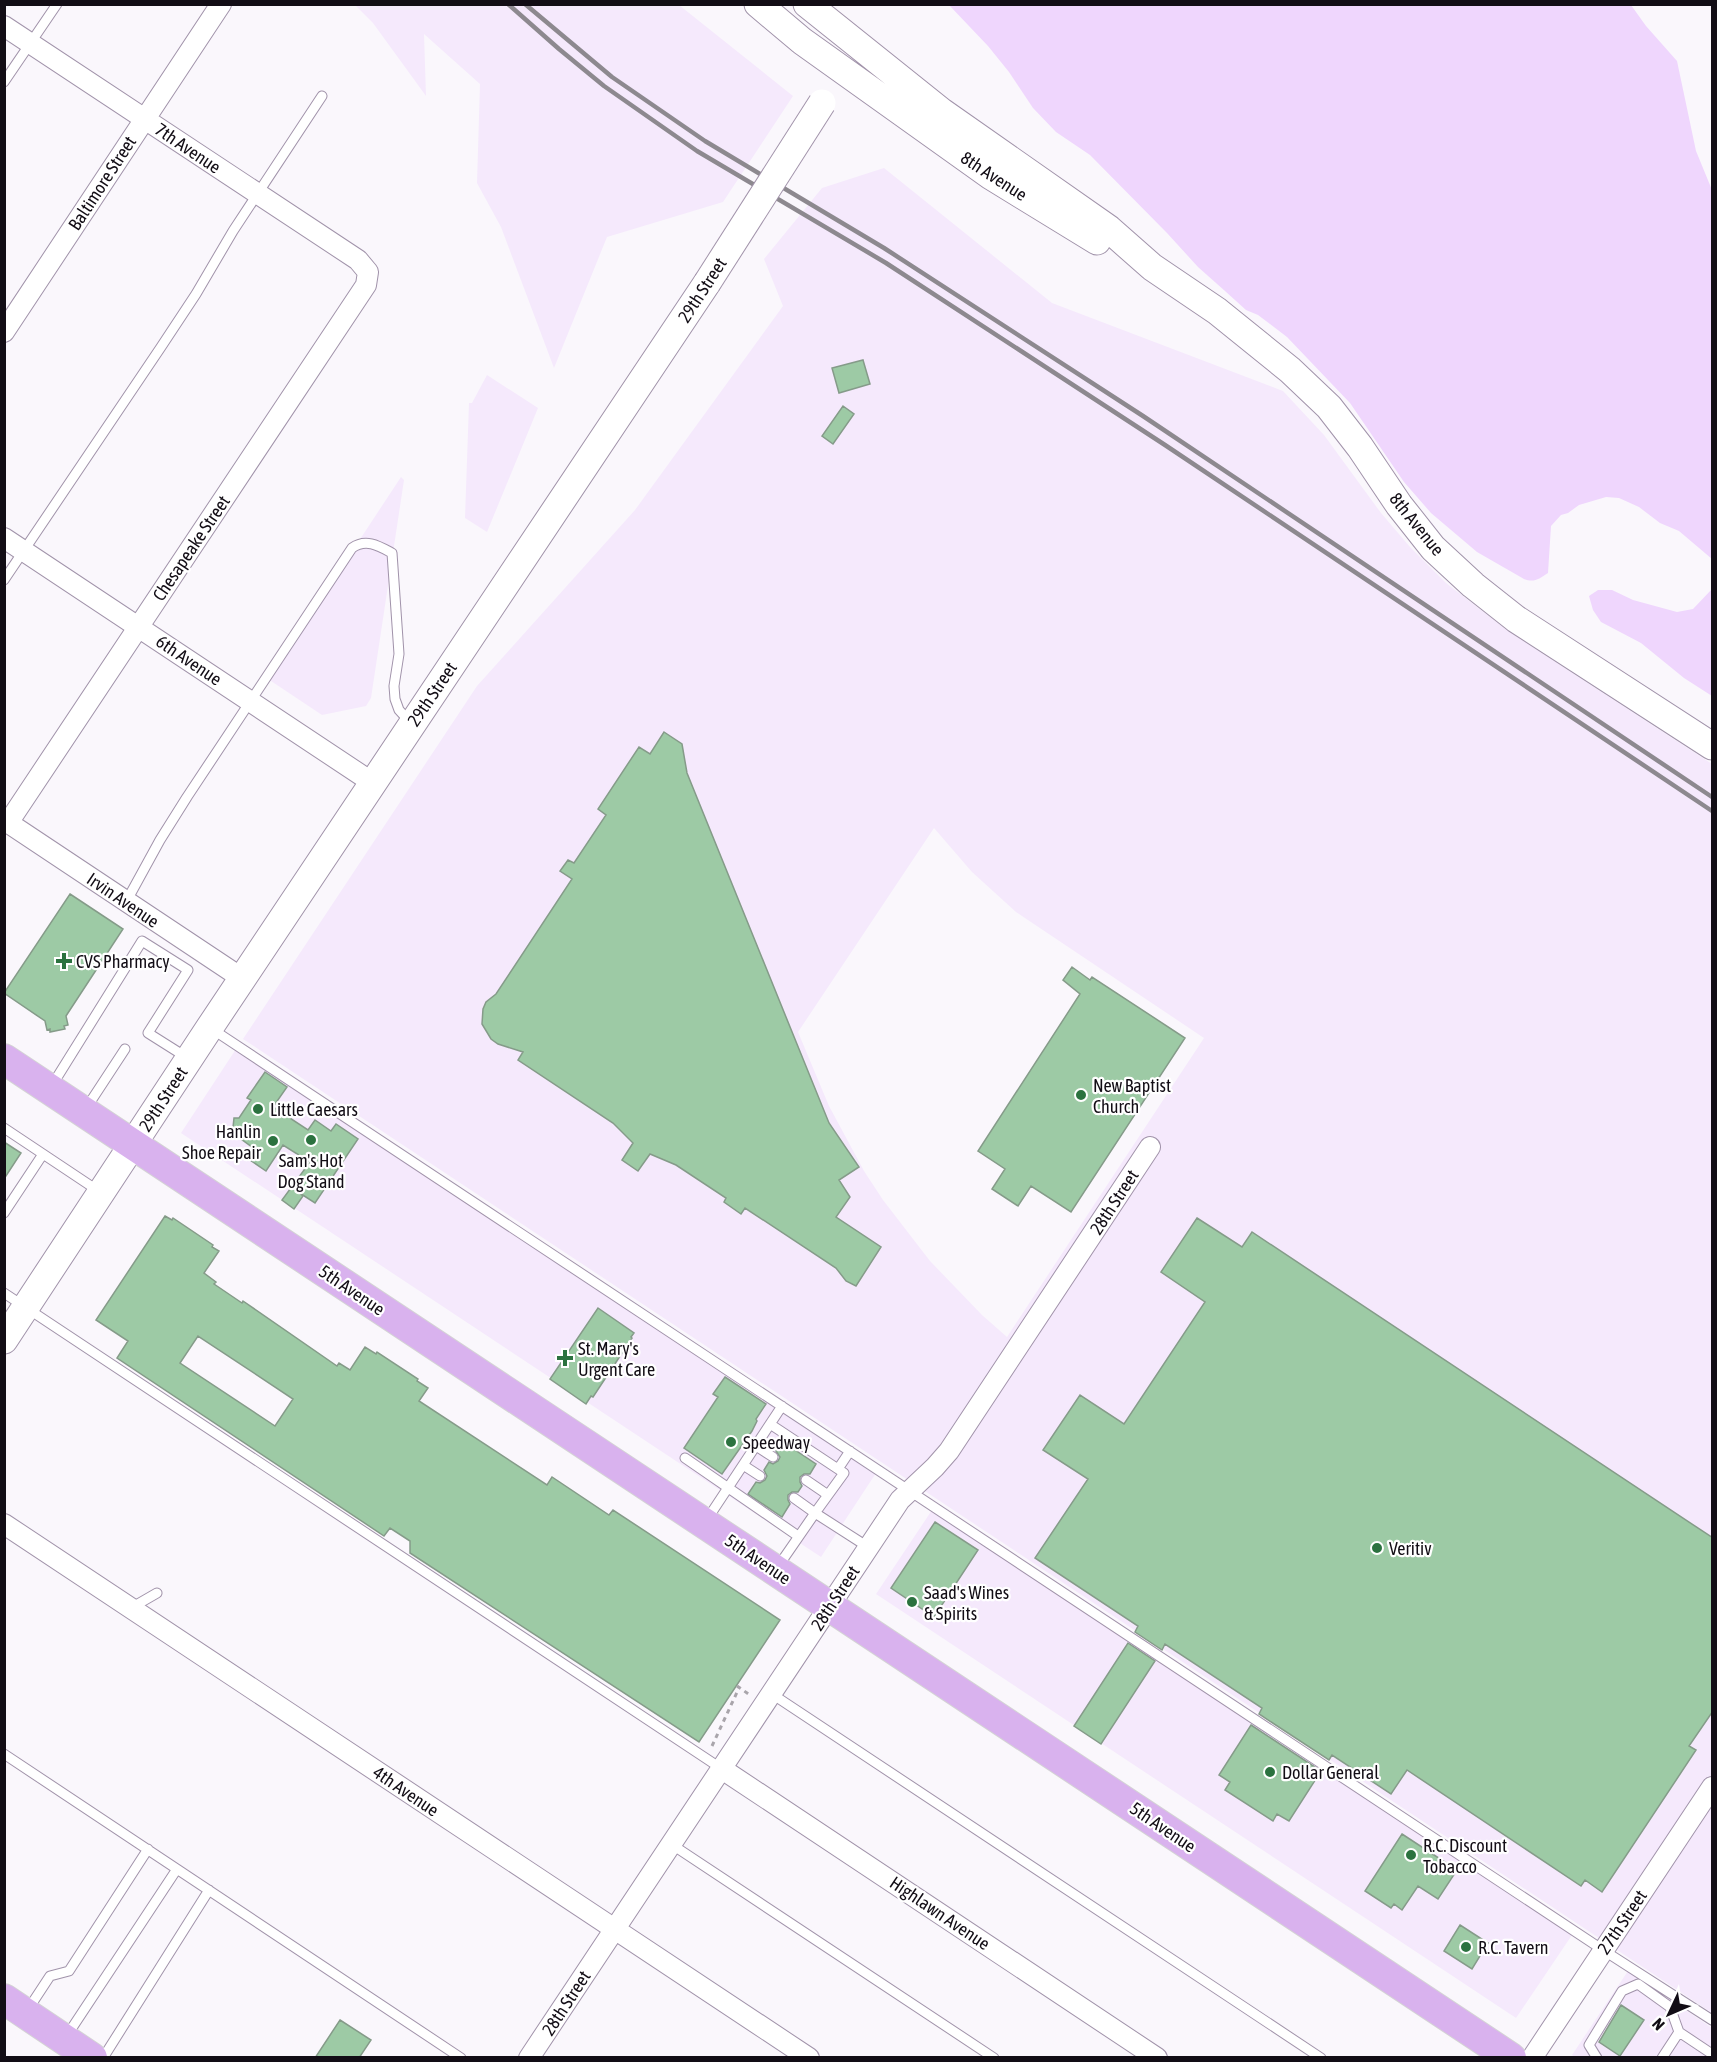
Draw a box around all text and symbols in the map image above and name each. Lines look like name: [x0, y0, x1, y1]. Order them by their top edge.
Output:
street label: 7th Avenue: [151, 118, 225, 178]
street label: Baltimore Street: [64, 132, 140, 234]
street label: 8th Avenue: [957, 147, 1031, 205]
street label: 29th Street: [673, 254, 731, 326]
street label: 8th Avenue: [1385, 488, 1449, 560]
street label: Chesapeake Street: [148, 491, 234, 605]
street label: 6th Avenue: [152, 630, 226, 690]
street label: 29th Street: [403, 658, 461, 730]
street label: Irvin Avenue: [83, 868, 163, 932]
place label: CVS Pharmacy: [76, 951, 170, 972]
marker: CVS Pharmacy: [57, 954, 71, 968]
street label: 29th Street: [134, 1063, 192, 1135]
place label: New Baptist Church: [1093, 1075, 1171, 1117]
marker: New Baptist Church: [1074, 1088, 1088, 1102]
place label: Little Caesars: [270, 1099, 358, 1120]
marker: Little Caesars: [251, 1102, 265, 1116]
place label: Hanlin Shoe Repair: [182, 1121, 262, 1163]
marker: Sam's Hot Dog Stand: [304, 1133, 318, 1147]
marker: Hanlin Shoe Repair: [266, 1134, 280, 1148]
place label: Sam's Hot Dog Stand: [277, 1150, 345, 1192]
street label: 28th Street: [1085, 1166, 1143, 1238]
street label: 5th Avenue: [315, 1260, 389, 1320]
place label: St. Mary's Urgent Care: [578, 1338, 655, 1380]
marker: St. Mary's Urgent Care: [556, 1349, 574, 1367]
place label: Speedway: [743, 1432, 810, 1453]
marker: Speedway: [724, 1435, 738, 1449]
street label: 5th Avenue: [721, 1529, 795, 1589]
place label: Veritiv: [1389, 1538, 1432, 1559]
marker: Veritiv: [1370, 1541, 1384, 1555]
street label: 28th Street: [806, 1562, 864, 1634]
place label: Saad's Wines & Spirits: [924, 1582, 1009, 1624]
marker: Saad's Wines & Spirits: [905, 1595, 919, 1609]
street label: 4th Avenue: [369, 1761, 443, 1821]
place label: Dollar General: [1282, 1762, 1379, 1783]
marker: Dollar General: [1263, 1765, 1277, 1779]
street label: 5th Avenue: [1126, 1797, 1200, 1857]
place label: R.C. Discount Tobacco: [1423, 1835, 1507, 1877]
marker: R.C. Discount Tobacco: [1404, 1848, 1418, 1862]
street label: Highlawn Avenue: [886, 1872, 994, 1954]
street label: 27th Street: [1593, 1886, 1651, 1958]
place label: R.C. Tavern: [1478, 1937, 1548, 1958]
marker: R.C. Tavern: [1459, 1940, 1473, 1954]
street label: 28th Street: [537, 1967, 595, 2039]
north arrow: [1639, 1984, 1699, 2044]
text: N: [1648, 2015, 1668, 2034]

